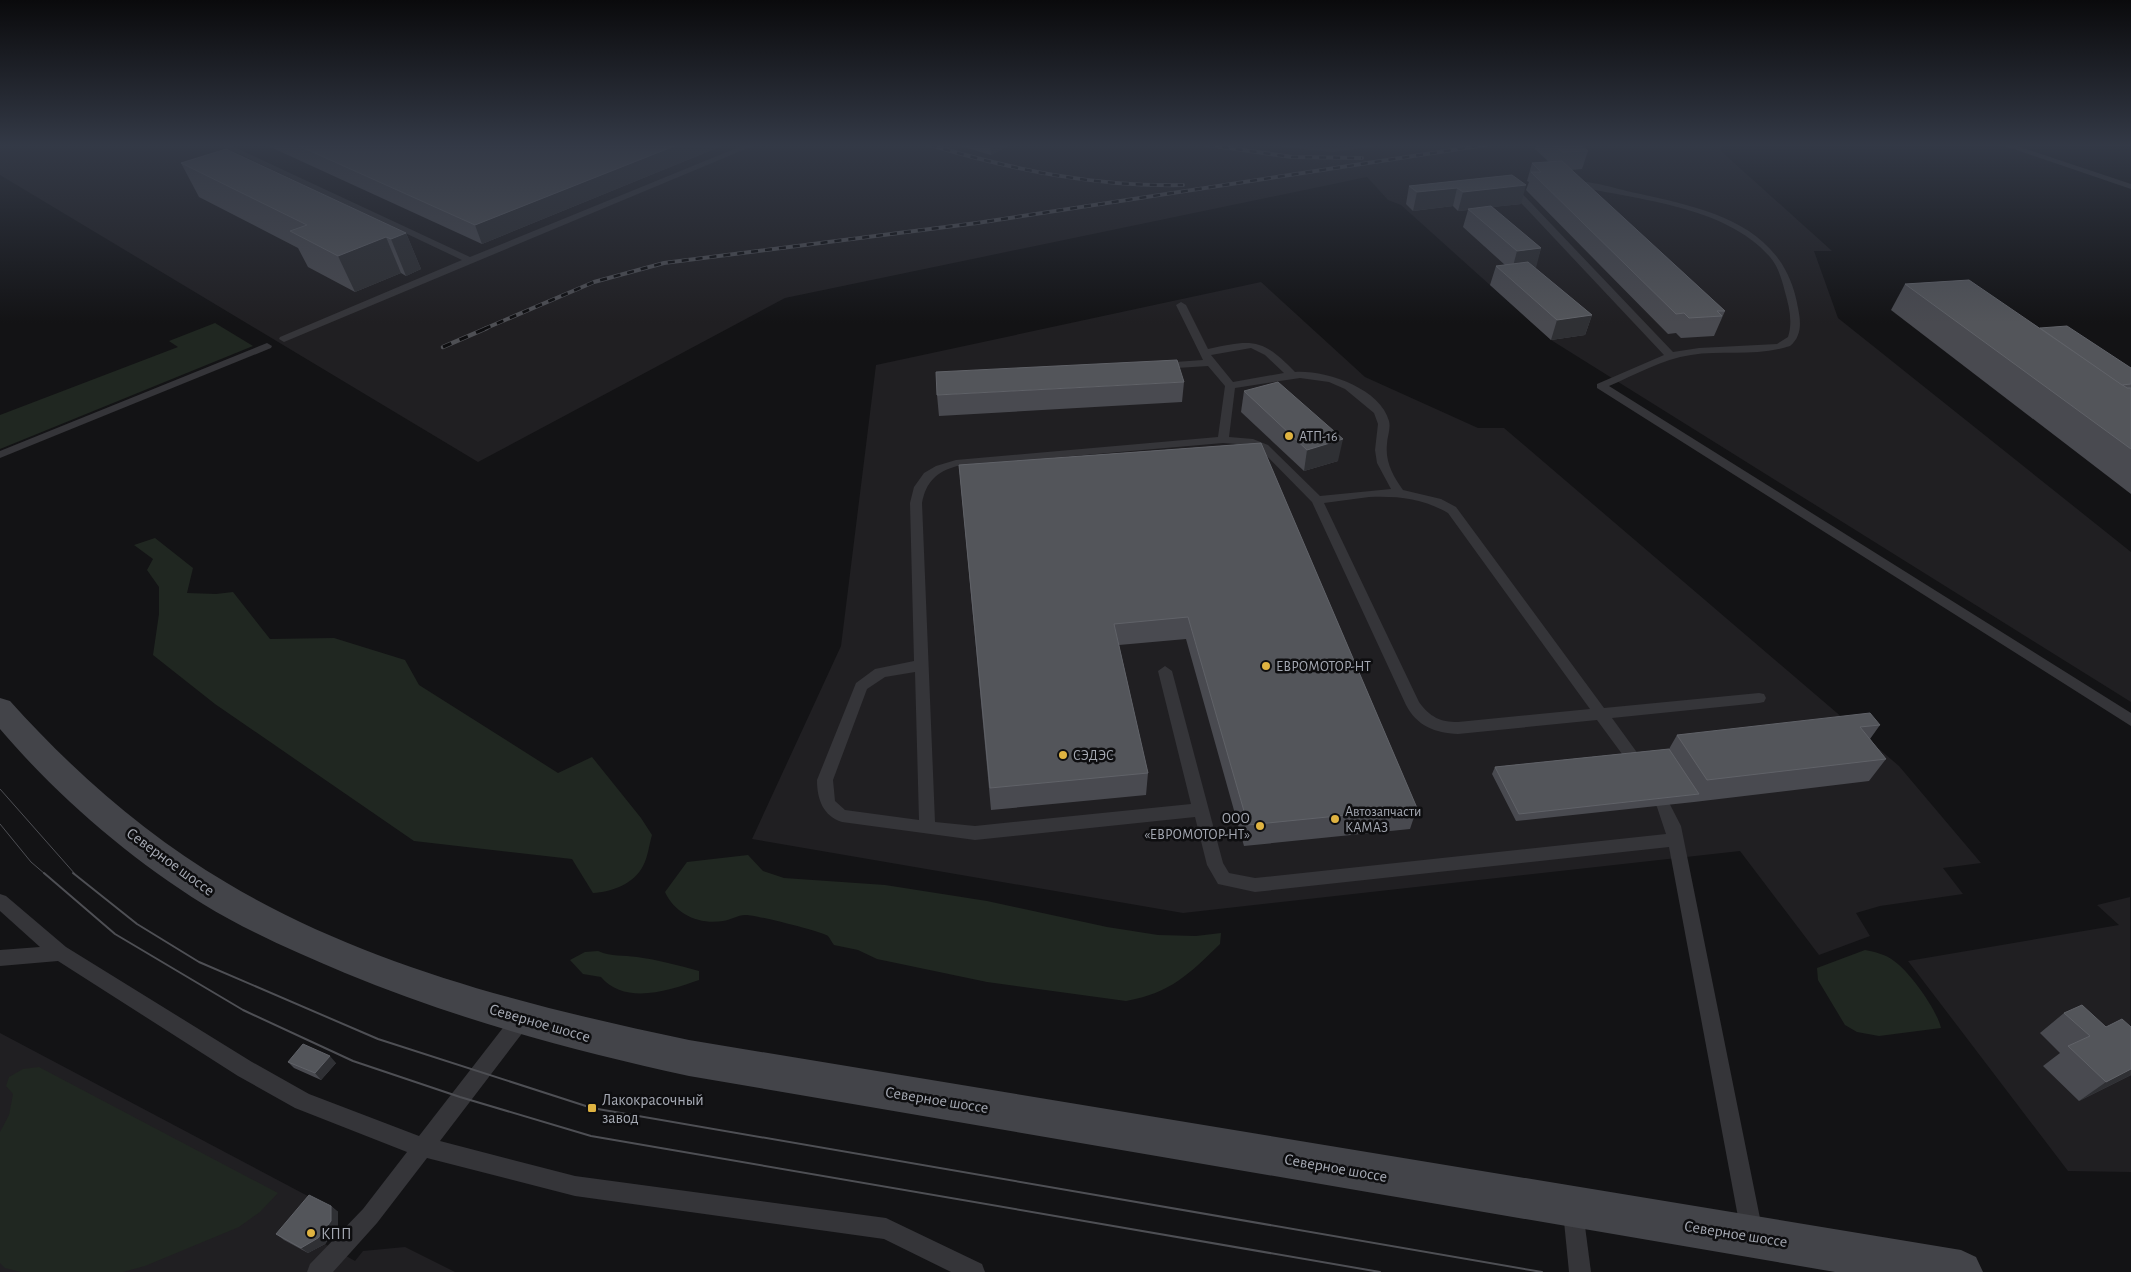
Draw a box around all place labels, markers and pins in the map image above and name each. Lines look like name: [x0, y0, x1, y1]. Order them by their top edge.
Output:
marker: АТП-16: [1283, 430, 1295, 442]
place label: АТП-16: [1299, 430, 1338, 444]
marker: ЕВРОМОТОР-НТ: [1260, 660, 1272, 672]
place label: ЕВРОМОТОР-НТ: [1276, 660, 1371, 674]
marker: СЭДЭС: [1057, 749, 1069, 761]
place label: СЭДЭС: [1073, 749, 1114, 763]
place label: Автозапчасти КАМАЗ: [1345, 805, 1421, 835]
place label: ООО «ЕВРОМОТОР-НТ»: [1144, 812, 1250, 842]
marker: Автозапчасти КАМАЗ: [1329, 813, 1341, 825]
marker: ООО «ЕВРОМОТОР-НТ»: [1254, 820, 1266, 832]
place label: Лакокрасочный завод: [602, 1092, 704, 1126]
marker: Лакокрасочный завод: [586, 1102, 598, 1114]
place label: КПП: [321, 1226, 352, 1242]
marker: КПП: [305, 1227, 317, 1239]

